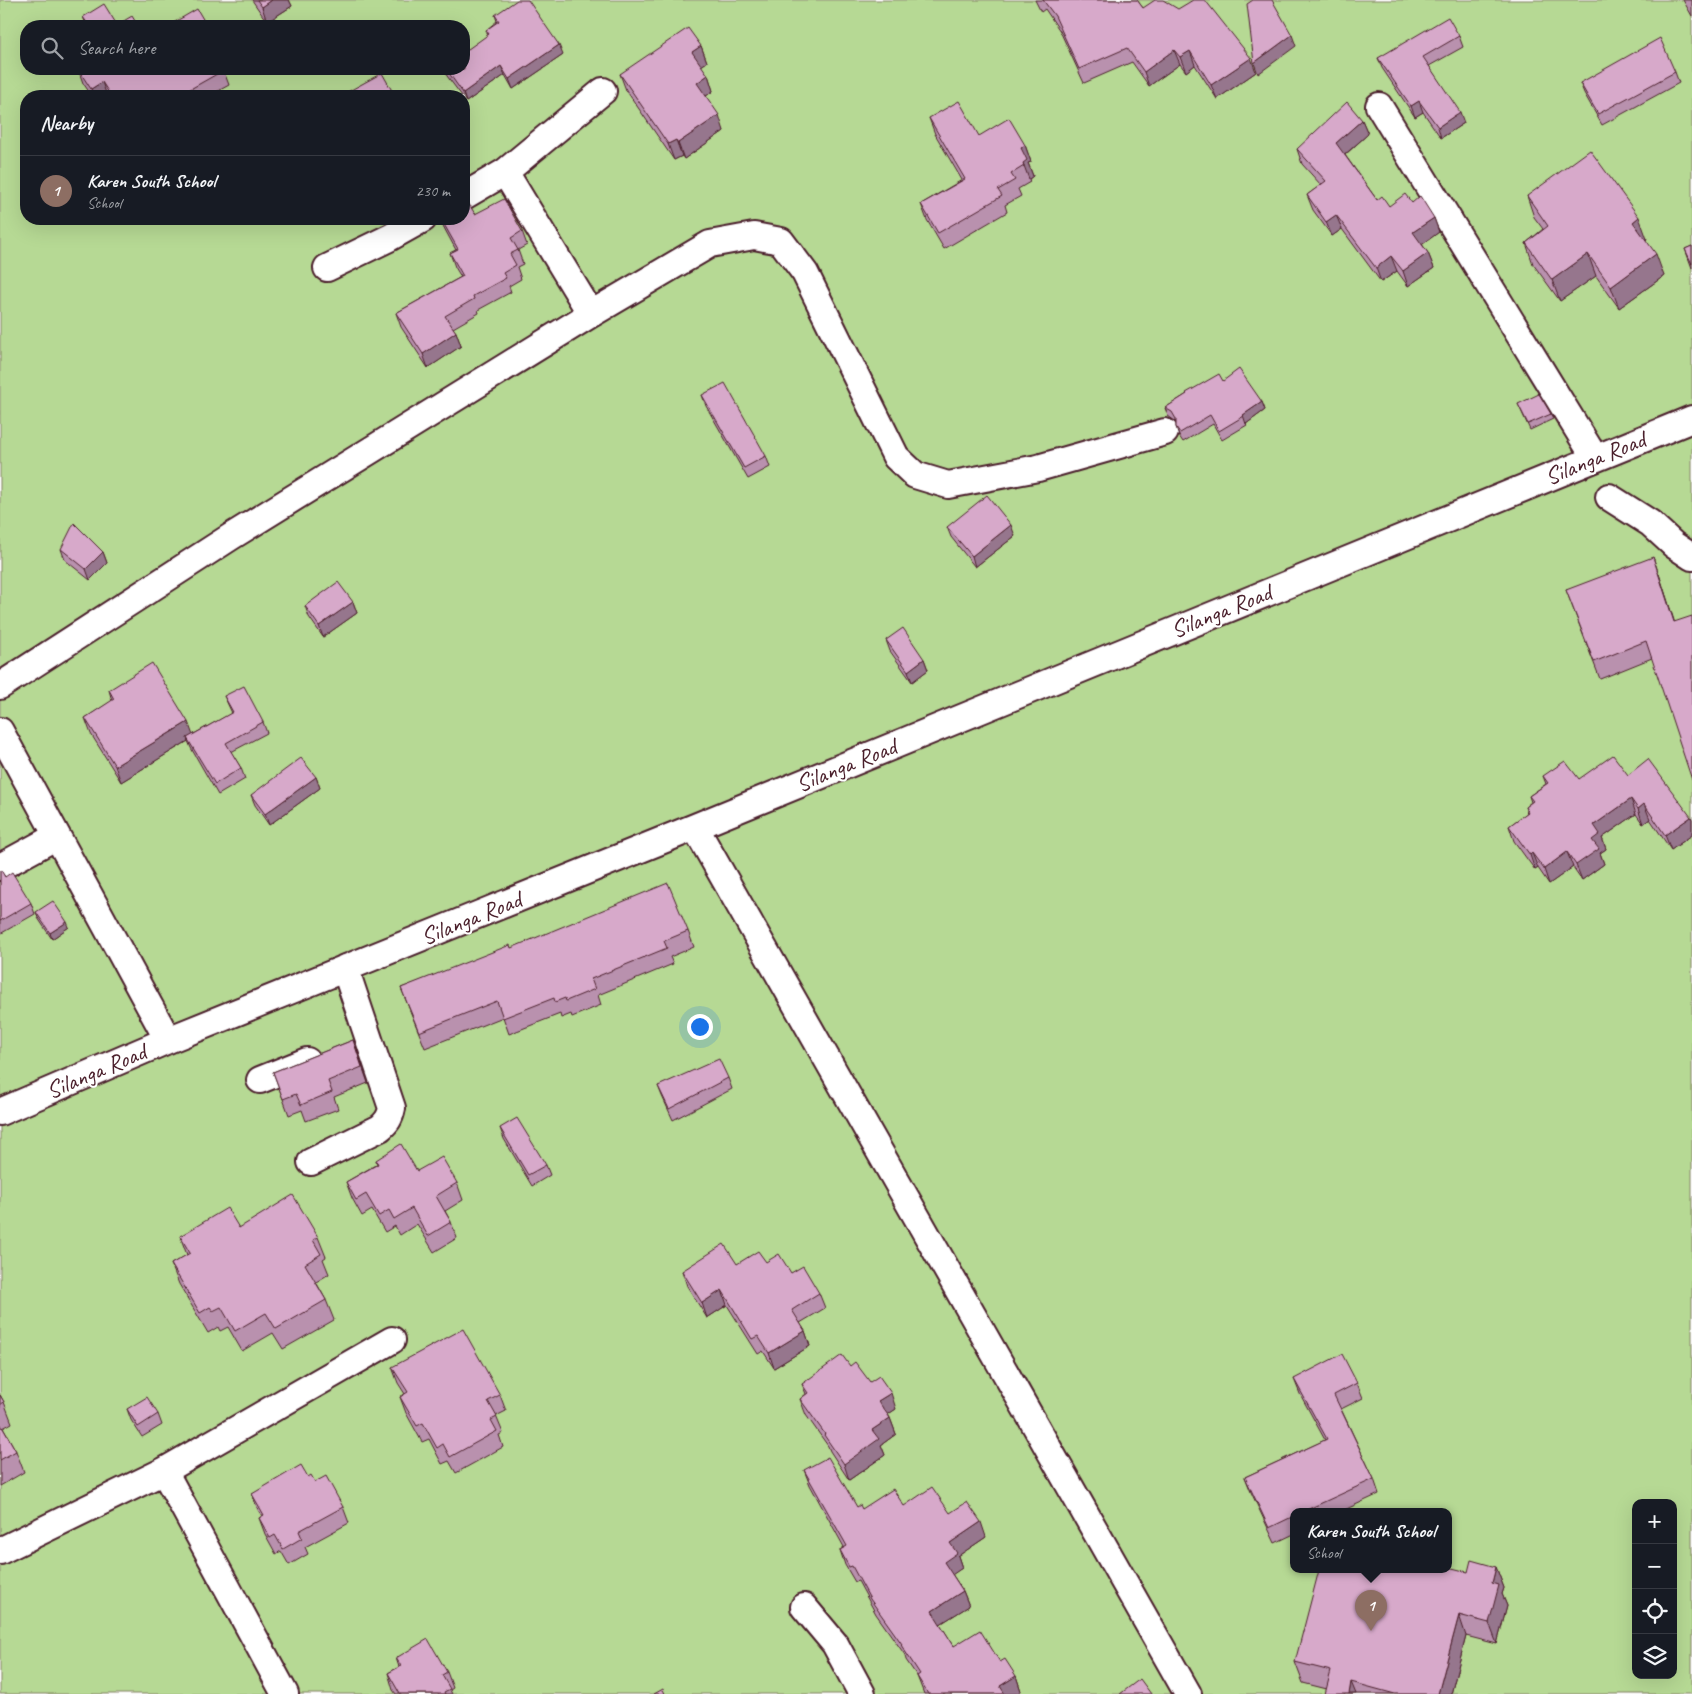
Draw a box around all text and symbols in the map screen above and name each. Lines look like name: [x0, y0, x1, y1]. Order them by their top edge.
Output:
search box: [20, 20, 470, 75]
icon: search: [38, 34, 66, 62]
text: Search here: [78, 36, 155, 60]
text: Nearby: [40, 110, 93, 136]
text: Karen South School: [87, 169, 216, 193]
text: 1: [52, 181, 60, 201]
text: 230 m: [416, 181, 450, 201]
text: School: [87, 193, 121, 213]
street label: Silanga Road: [1540, 423, 1653, 492]
street label: Silanga Road: [1166, 576, 1279, 645]
street label: Silanga Road: [791, 730, 904, 799]
street label: Silanga Road: [416, 883, 529, 952]
your location: [687, 1014, 713, 1040]
street label: Silanga Road: [42, 1035, 154, 1105]
map controls: [1632, 1499, 1677, 1679]
button: +: [1632, 1499, 1677, 1544]
popup: [1290, 1508, 1452, 1573]
text: Karen South School: [1307, 1519, 1435, 1543]
text: School: [1307, 1543, 1341, 1563]
button: −: [1632, 1544, 1677, 1589]
button: locate: [1632, 1589, 1677, 1634]
pin: 1: [1355, 1590, 1387, 1631]
button: layers: [1632, 1634, 1677, 1679]

